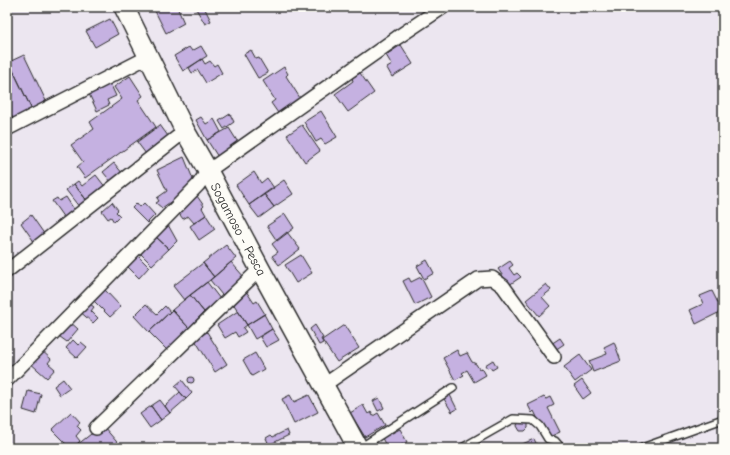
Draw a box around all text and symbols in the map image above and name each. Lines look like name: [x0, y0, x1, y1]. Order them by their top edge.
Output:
street label: Sogamoso - Pesca: [208, 180, 269, 278]

